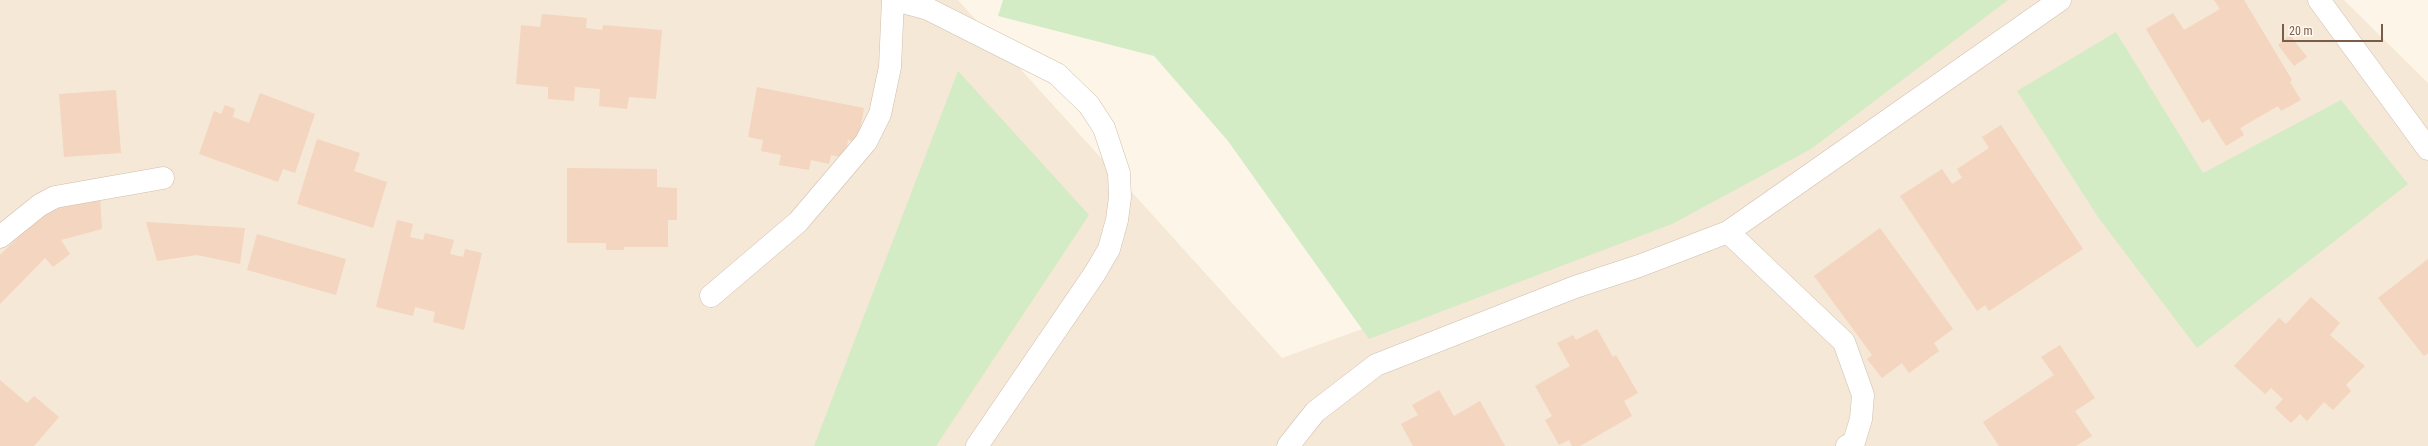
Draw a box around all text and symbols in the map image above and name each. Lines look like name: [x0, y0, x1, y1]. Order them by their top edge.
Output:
scale bar: [2284, 16, 2385, 42]
text: 20 m: [2289, 24, 2313, 38]

